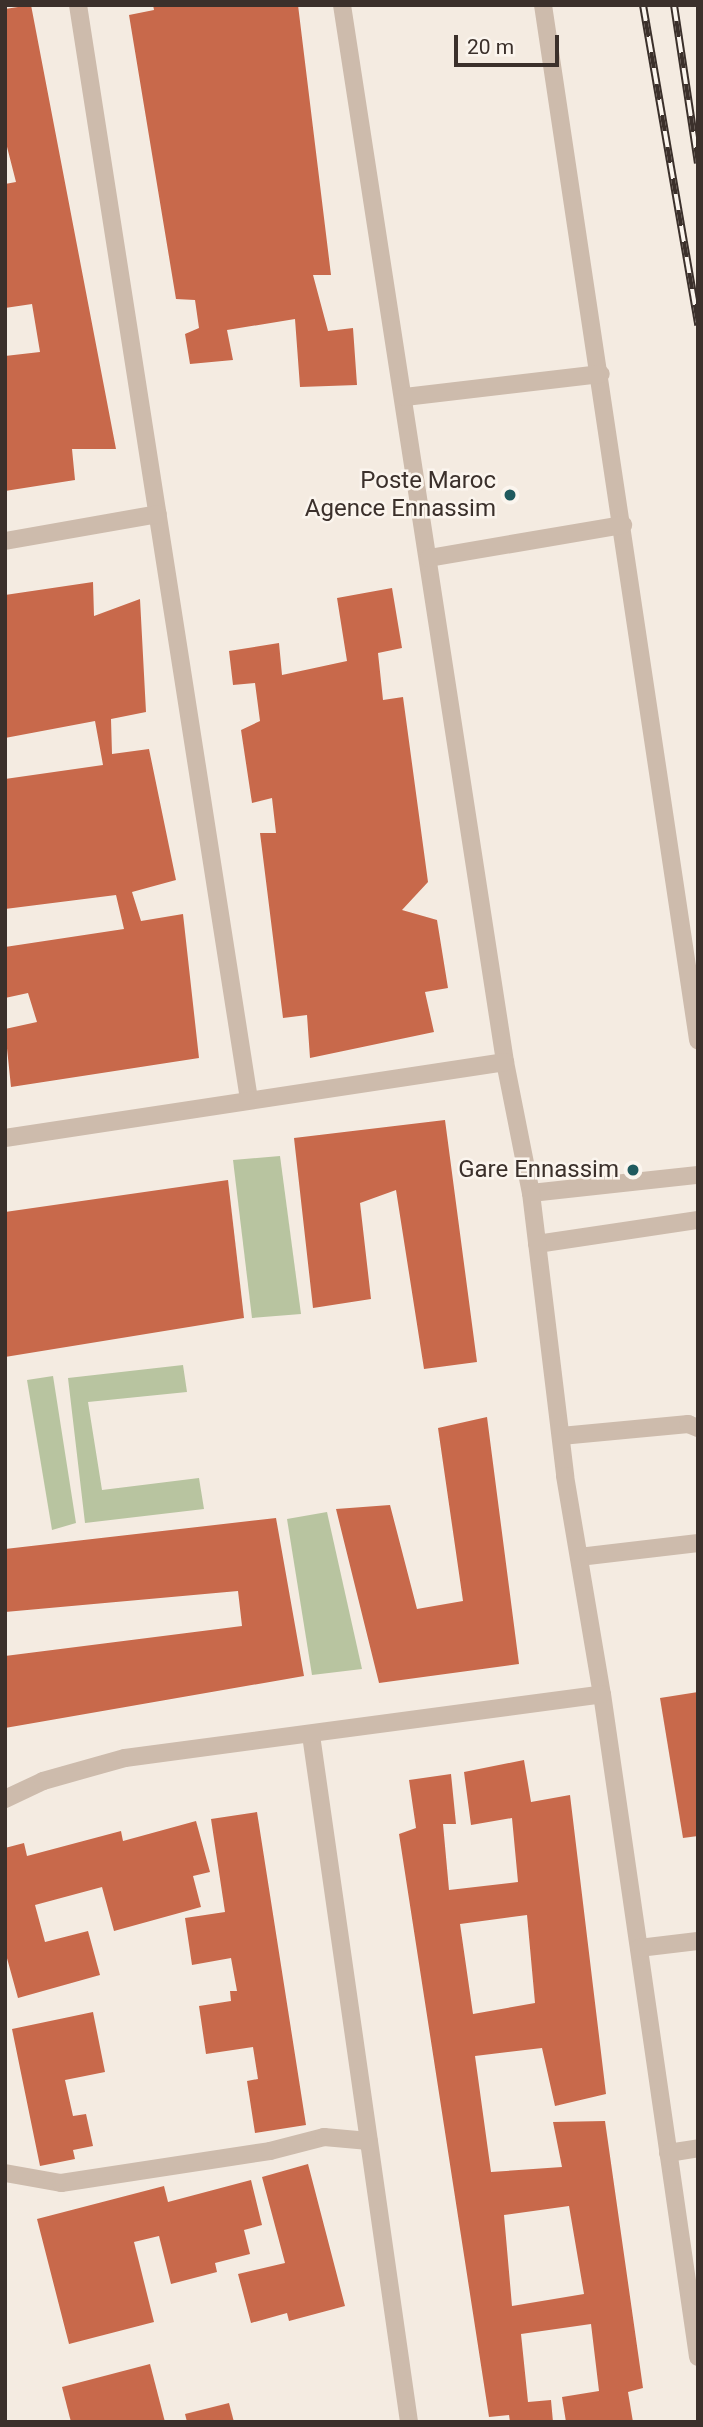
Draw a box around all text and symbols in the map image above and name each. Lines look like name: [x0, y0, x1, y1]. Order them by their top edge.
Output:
scale bar: [458, 21, 563, 65]
text: 20 m: [467, 35, 514, 59]
place label: Poste Maroc Agence Ennassim: [305, 467, 496, 523]
marker: Poste Maroc Agence Ennassim: [502, 487, 518, 503]
place label: Gare Ennassim: [458, 1156, 619, 1184]
marker: Gare Ennassim: [625, 1162, 641, 1178]

